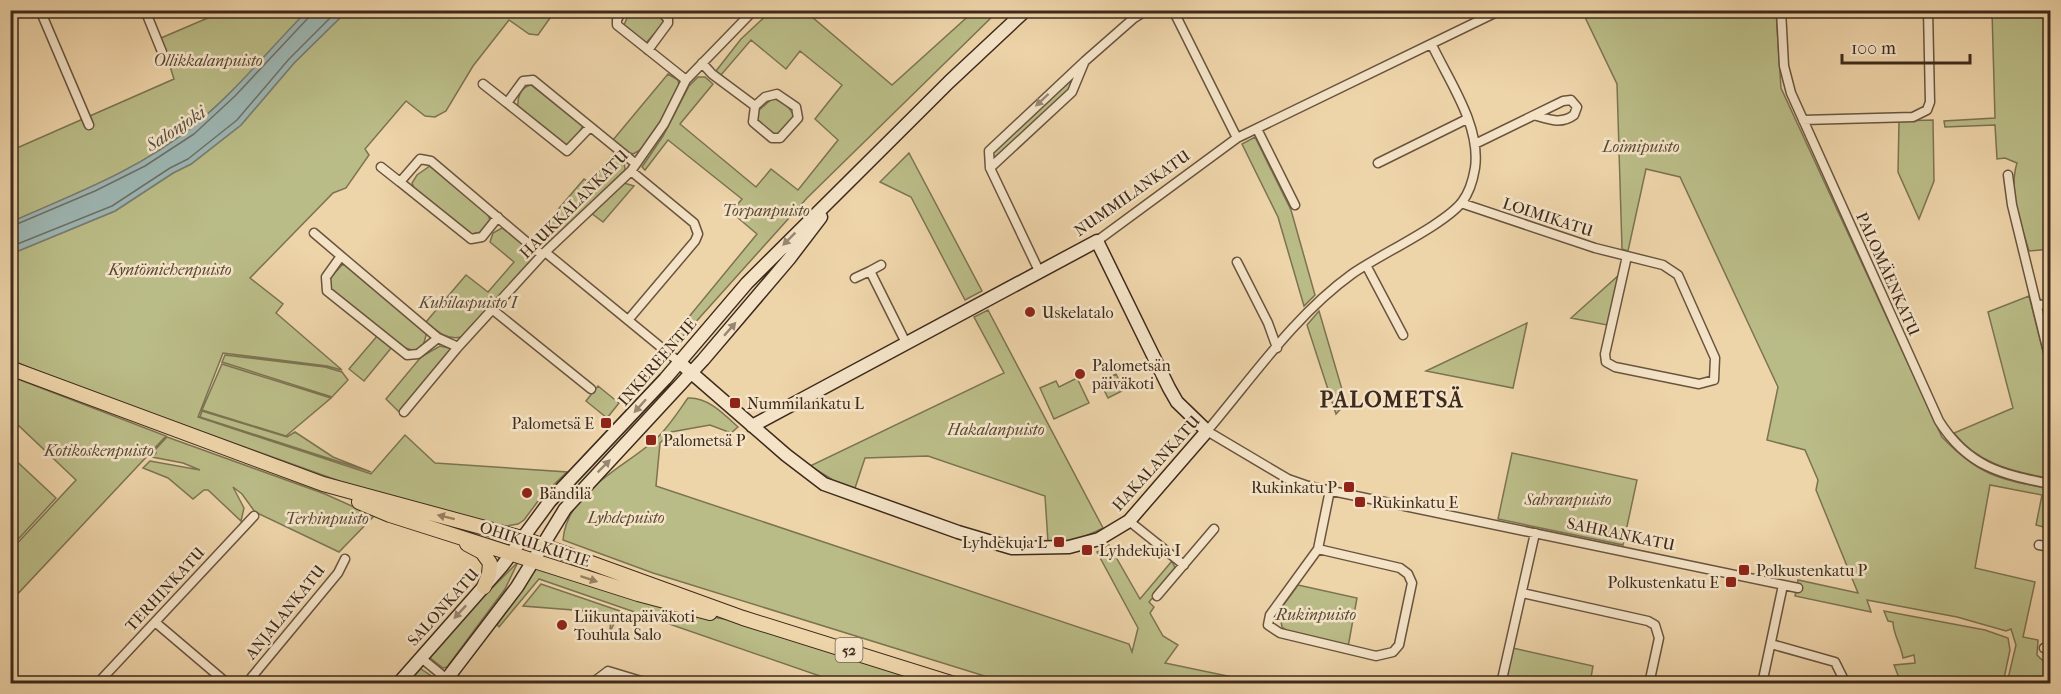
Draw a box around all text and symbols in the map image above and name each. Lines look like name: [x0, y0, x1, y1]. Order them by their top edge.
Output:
scale bar: [1842, 27, 1970, 65]
text: 100 m: [1851, 38, 1896, 59]
park label: Ollikkalanpuisto: [153, 51, 263, 70]
one-way arrow: [1035, 93, 1050, 106]
water label: Salonjoki: [141, 101, 211, 157]
park label: Loimipuisto: [1602, 137, 1680, 156]
street label: HAUKKALANKATU: [516, 145, 633, 262]
street label: NUMMILANKATU: [1070, 146, 1194, 240]
street label: LOIMIKATU: [1500, 193, 1596, 241]
park label: Torpanpuisto: [722, 201, 810, 220]
street label: PALOMÄENKATU: [1852, 209, 1924, 339]
one-way arrow: [783, 232, 797, 246]
park label: Kyntömiehenpuisto: [107, 260, 232, 279]
park label: Kuhilaspuisto I: [418, 293, 519, 312]
place label: Uskelatalo: [1042, 303, 1114, 322]
marker: Uskelatalo: [1023, 305, 1037, 319]
street label: INKEREENTIE: [614, 314, 700, 410]
one-way arrow: [723, 322, 736, 337]
place label: Palometsän päiväkoti: [1091, 356, 1171, 393]
marker: Palometsän päiväkoti: [1073, 367, 1087, 381]
district label: PALOMETSÄ: [1320, 386, 1464, 413]
place label: Nummilankatu L: [747, 394, 864, 413]
marker: Nummilankatu L: [728, 396, 742, 410]
one-way arrow: [634, 399, 648, 413]
street label: HAKALANKATU: [1108, 411, 1204, 515]
place label: Palometsä E: [511, 414, 594, 433]
marker: Palometsä E: [599, 416, 613, 430]
park label: Hakalanpuisto: [947, 420, 1045, 439]
place label: Palometsä P: [663, 431, 746, 450]
marker: Palometsä P: [644, 433, 658, 447]
park label: Kotikoskenpuisto: [43, 441, 154, 460]
one-way arrow: [596, 460, 610, 474]
place label: Rukinkatu P: [1251, 478, 1337, 497]
marker: Rukinkatu P: [1342, 480, 1356, 494]
place label: Bändilä: [539, 484, 592, 503]
marker: Bändilä: [520, 486, 534, 500]
park label: Sahranpuisto: [1523, 490, 1612, 509]
place label: Rukinkatu E: [1372, 493, 1458, 512]
marker: Rukinkatu E: [1353, 495, 1367, 509]
park label: Lyhdepuisto: [586, 508, 665, 527]
park label: Terhinpuisto: [285, 509, 369, 528]
one-way arrow: [436, 512, 455, 522]
street label: SAHRANKATU: [1565, 513, 1677, 555]
street label: OHIKULKUTIE: [477, 517, 593, 571]
place label: Lyhdekuja L: [962, 533, 1047, 552]
marker: Lyhdekuja L: [1052, 535, 1066, 549]
place label: Lyhdekuja I: [1099, 541, 1181, 560]
street label: TERHINKATU: [121, 543, 209, 635]
marker: Lyhdekuja I: [1080, 543, 1094, 557]
street label: ANJALANKATU: [240, 561, 329, 664]
place label: Polkustenkatu P: [1756, 561, 1868, 580]
marker: Polkustenkatu P: [1737, 563, 1751, 577]
street label: SALONKATU: [403, 564, 483, 650]
place label: Polkustenkatu E: [1608, 573, 1719, 592]
one-way arrow: [580, 574, 598, 584]
marker: Polkustenkatu E: [1724, 575, 1738, 589]
one-way arrow: [454, 604, 467, 619]
park label: Rukinpuisto: [1275, 605, 1356, 624]
place label: Liikuntapäiväkoti Touhula Salo: [574, 607, 695, 644]
marker: Liikuntapäiväkoti Touhula Salo: [555, 618, 569, 632]
road number: 52: [836, 638, 862, 662]

